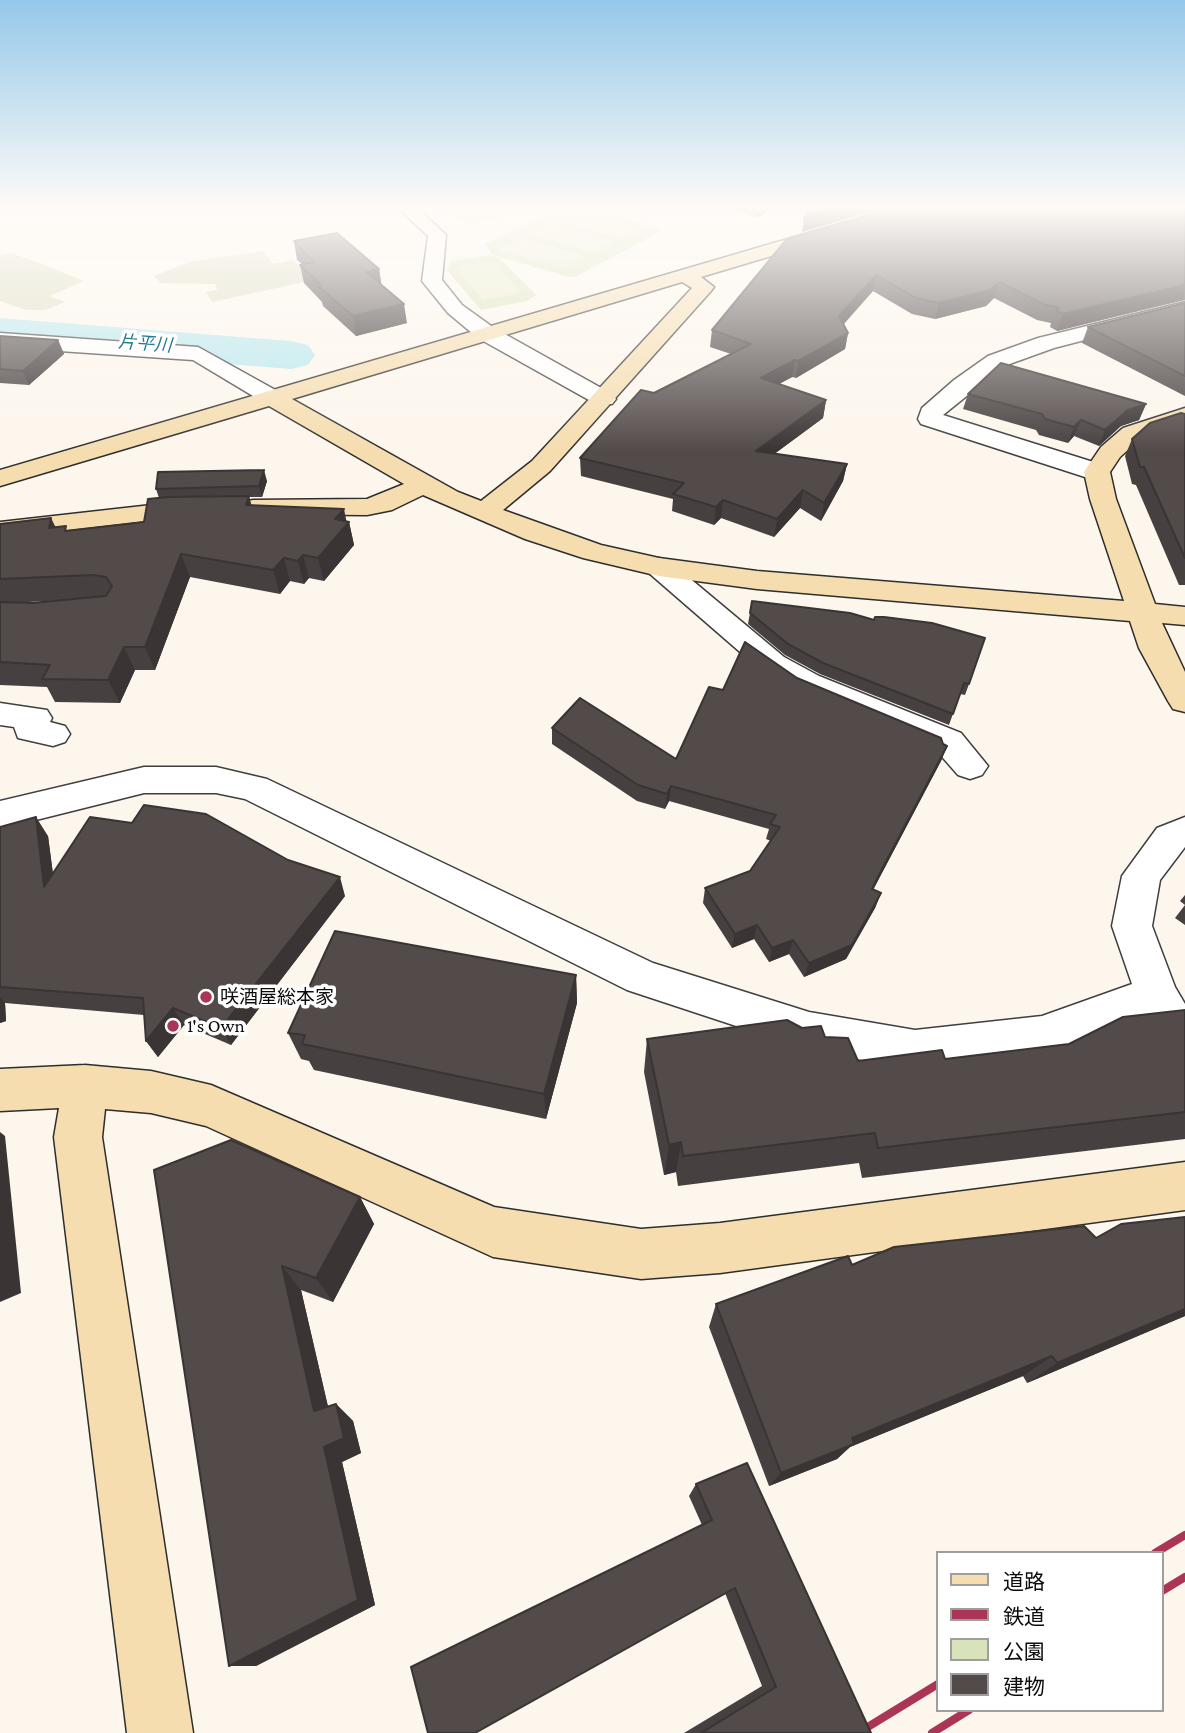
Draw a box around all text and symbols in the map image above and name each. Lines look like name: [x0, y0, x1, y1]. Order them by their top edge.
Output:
water label: 片平川: [117, 331, 173, 357]
place label: 咲酒屋総本家: [220, 986, 334, 1008]
marker: 咲酒屋総本家: [198, 989, 214, 1005]
place label: 1's Own: [187, 1015, 245, 1037]
marker: 1's Own: [165, 1018, 181, 1034]
legend: [936, 1551, 1164, 1712]
text: 道路: [1003, 1570, 1045, 1594]
text: 鉄道: [1003, 1605, 1045, 1629]
text: 公園: [1003, 1640, 1045, 1664]
text: 建物: [1003, 1675, 1045, 1699]

